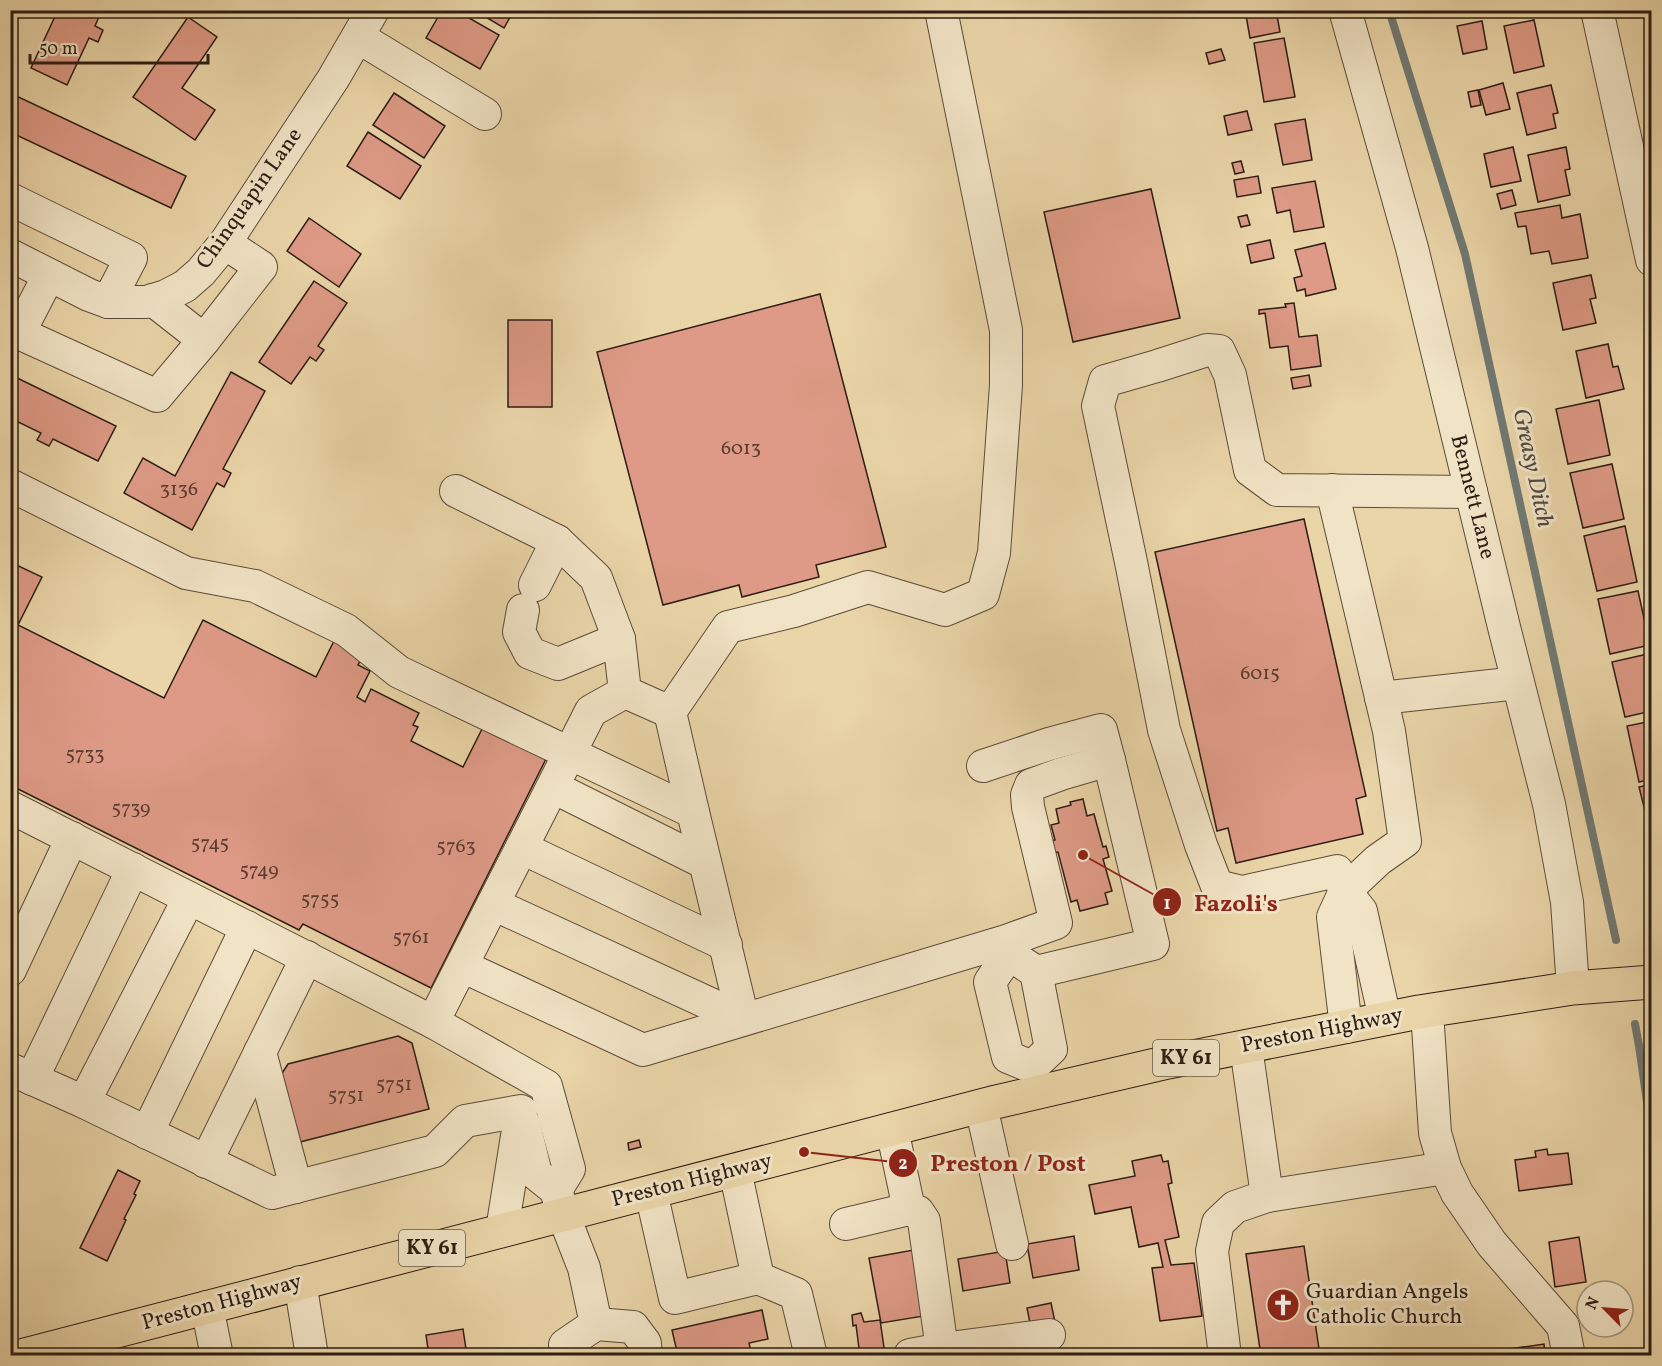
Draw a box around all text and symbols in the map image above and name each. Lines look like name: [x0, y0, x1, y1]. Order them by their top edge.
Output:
scale bar: [30, 27, 208, 65]
text: 50 m: [39, 37, 78, 62]
street label: Chinquapin Lane: [190, 122, 310, 276]
water label: Greasy Ditch: [1503, 405, 1561, 531]
street label: Bennett Lane: [1442, 431, 1502, 563]
house number: 6013: [721, 435, 761, 463]
house number: 3136: [160, 476, 198, 504]
house number: 6015: [1240, 660, 1280, 688]
house number: 5733: [65, 741, 105, 769]
house number: 5739: [112, 795, 150, 823]
house number: 5745: [191, 830, 229, 858]
house number: 5763: [436, 833, 476, 861]
house number: 5749: [239, 857, 279, 885]
callout: Fazoli's: [1152, 881, 1290, 923]
house number: 5755: [301, 886, 339, 914]
text: Fazoli's: [1194, 888, 1278, 922]
text: 1: [1163, 892, 1171, 917]
house number: 5761: [392, 924, 430, 952]
street label: Preston Highway: [1238, 1000, 1406, 1062]
road number: KY 61: [1153, 1040, 1219, 1076]
house number: 5751: [376, 1071, 412, 1099]
house number: 5751: [328, 1082, 364, 1110]
callout: Preston / Post: [888, 1142, 1097, 1184]
street label: Preston Highway: [608, 1146, 776, 1216]
text: Preston / Post: [930, 1148, 1086, 1182]
text: 2: [898, 1152, 908, 1177]
road number: KY 61: [399, 1230, 465, 1266]
street label: Preston Highway: [139, 1267, 306, 1339]
place label: Guardian Angels Catholic Church: [1306, 1277, 1468, 1333]
north arrow: [1575, 1279, 1635, 1339]
church icon: Guardian Angels Catholic Church: [1265, 1287, 1301, 1323]
text: N: [1581, 1293, 1606, 1313]

